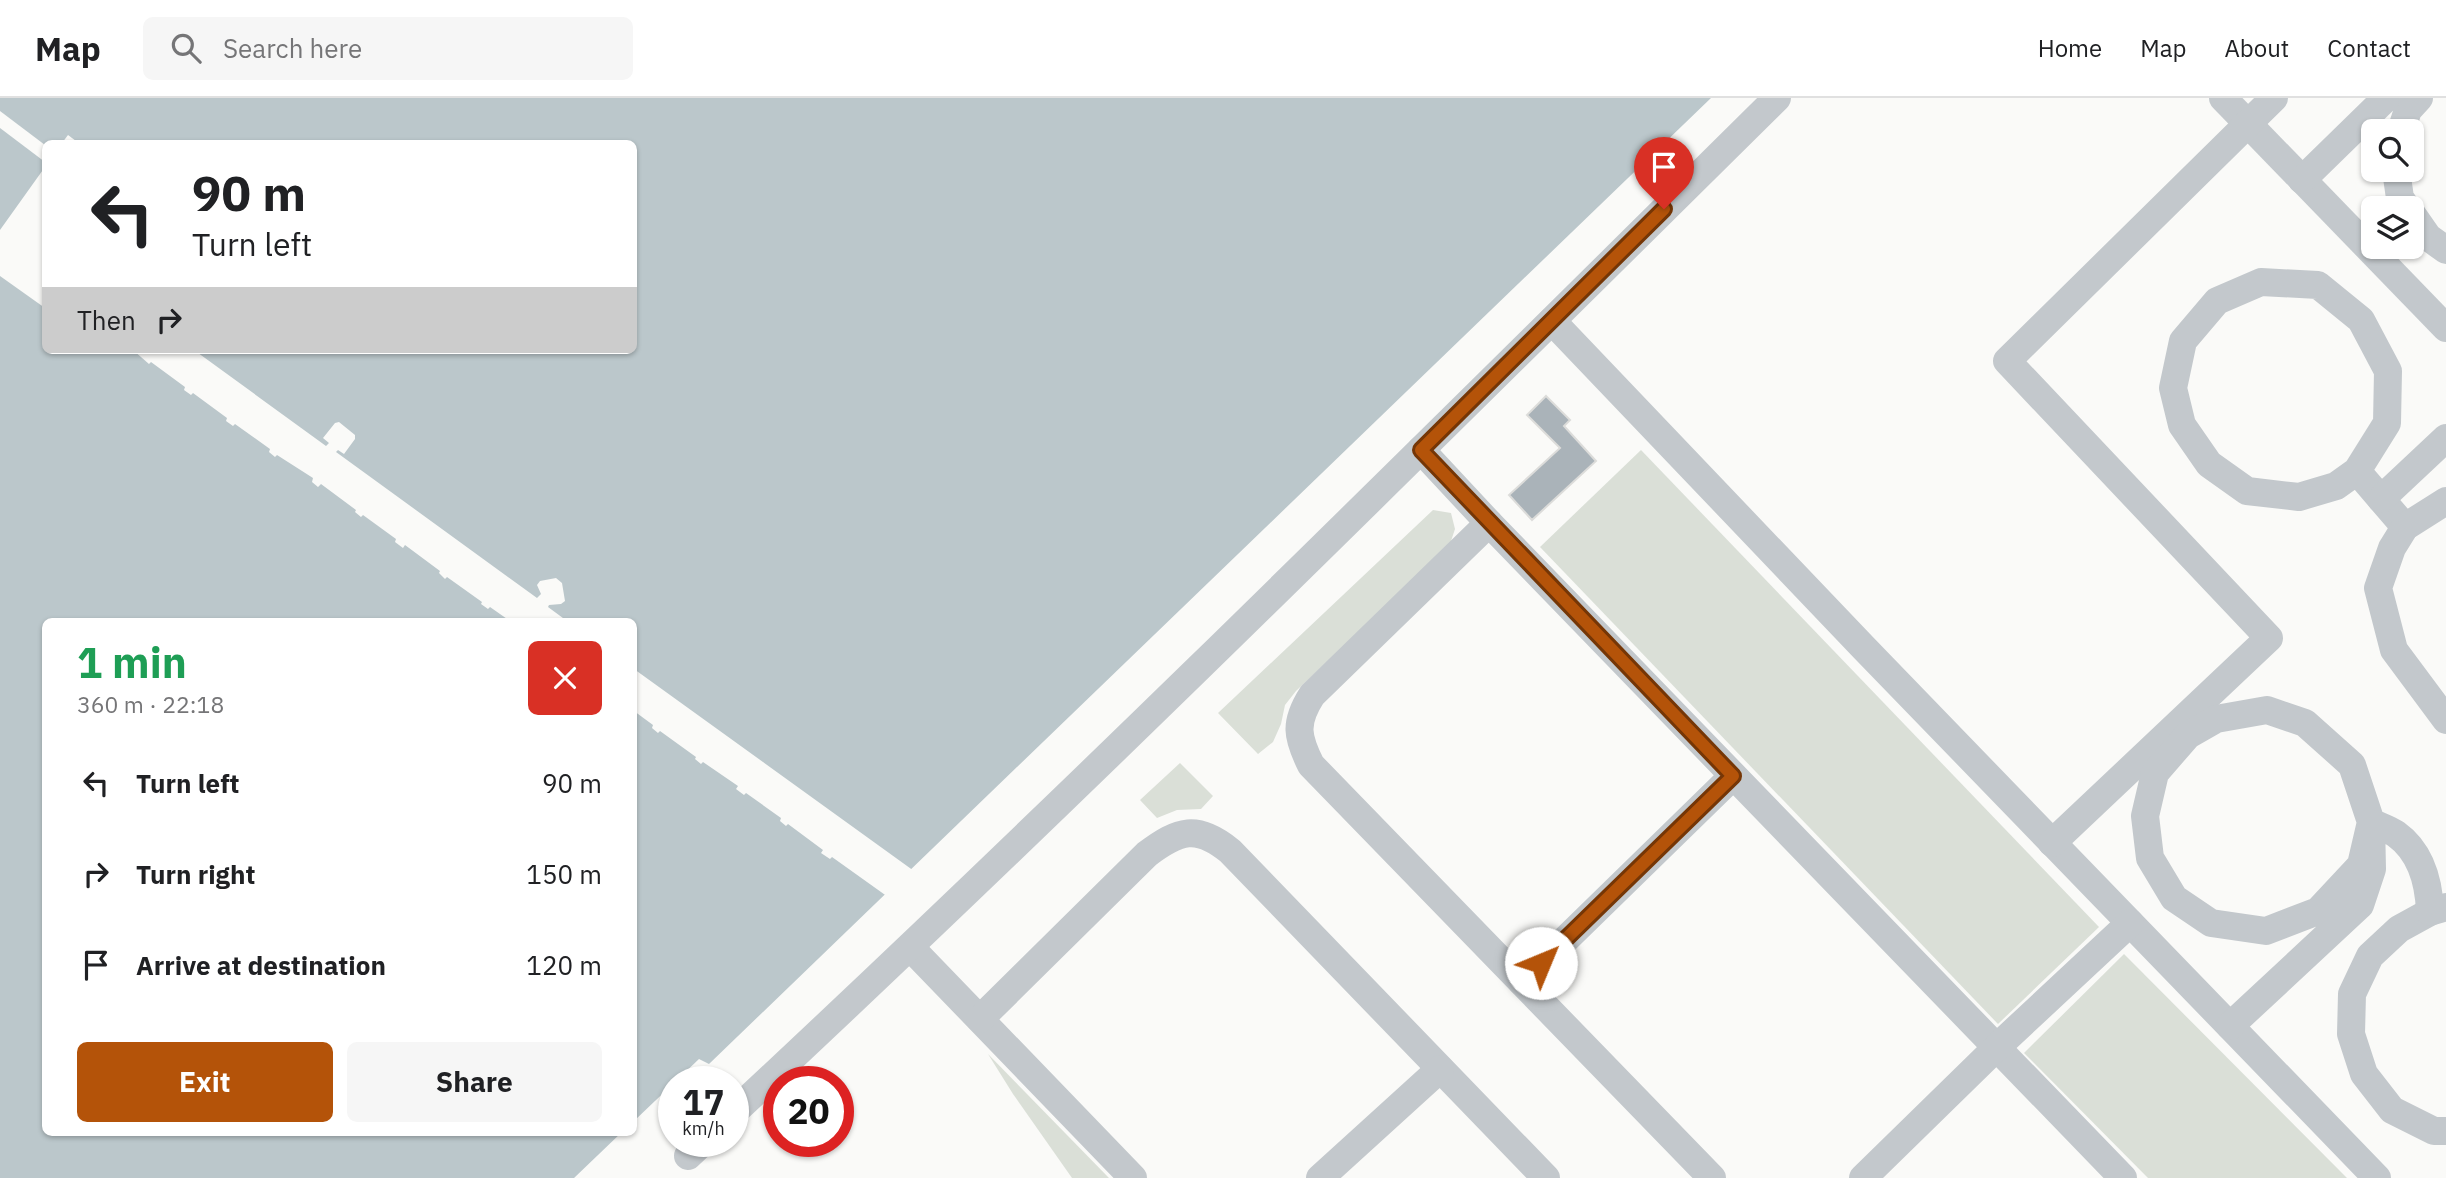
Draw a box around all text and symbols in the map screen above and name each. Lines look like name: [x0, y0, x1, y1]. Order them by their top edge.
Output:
search box: [143, 17, 633, 80]
text: Map: [35, 27, 101, 70]
icon: search: [167, 29, 205, 67]
text: Search here: [223, 31, 362, 65]
text: Home: [2038, 32, 2102, 64]
text: Map: [2140, 32, 2186, 64]
text: About: [2224, 32, 2289, 64]
text: Contact: [2327, 32, 2411, 64]
map controls: [2361, 119, 2424, 259]
button: search: [2361, 119, 2424, 182]
pin: [1634, 137, 1694, 209]
icon: arrive: [1645, 148, 1683, 186]
text: 90 m: [192, 161, 306, 224]
icon: left: [77, 168, 168, 259]
button: layers: [2361, 196, 2424, 259]
text: Turn left: [192, 223, 312, 265]
icon: right: [150, 301, 188, 339]
text: Then: [77, 303, 136, 337]
text: 1 min: [77, 635, 187, 690]
button: close: [528, 641, 602, 715]
text: 360 m · 22:18: [77, 689, 224, 719]
icon: left: [77, 764, 115, 802]
text: Turn left: [136, 766, 239, 800]
text: 90 m: [542, 766, 602, 800]
icon: right: [77, 855, 115, 893]
text: Turn right: [136, 857, 255, 891]
text: 150 m: [526, 857, 602, 891]
position arrow: [1504, 926, 1578, 1000]
icon: arrive: [77, 946, 115, 984]
text: Arrive at destination: [136, 948, 386, 982]
text: 120 m: [526, 948, 602, 982]
button: Exit: [77, 1042, 333, 1122]
button: Share: [347, 1042, 602, 1122]
speed limit sign: 20: [763, 1066, 854, 1157]
text: 17: [682, 1079, 725, 1125]
text: km/h: [682, 1117, 725, 1140]

